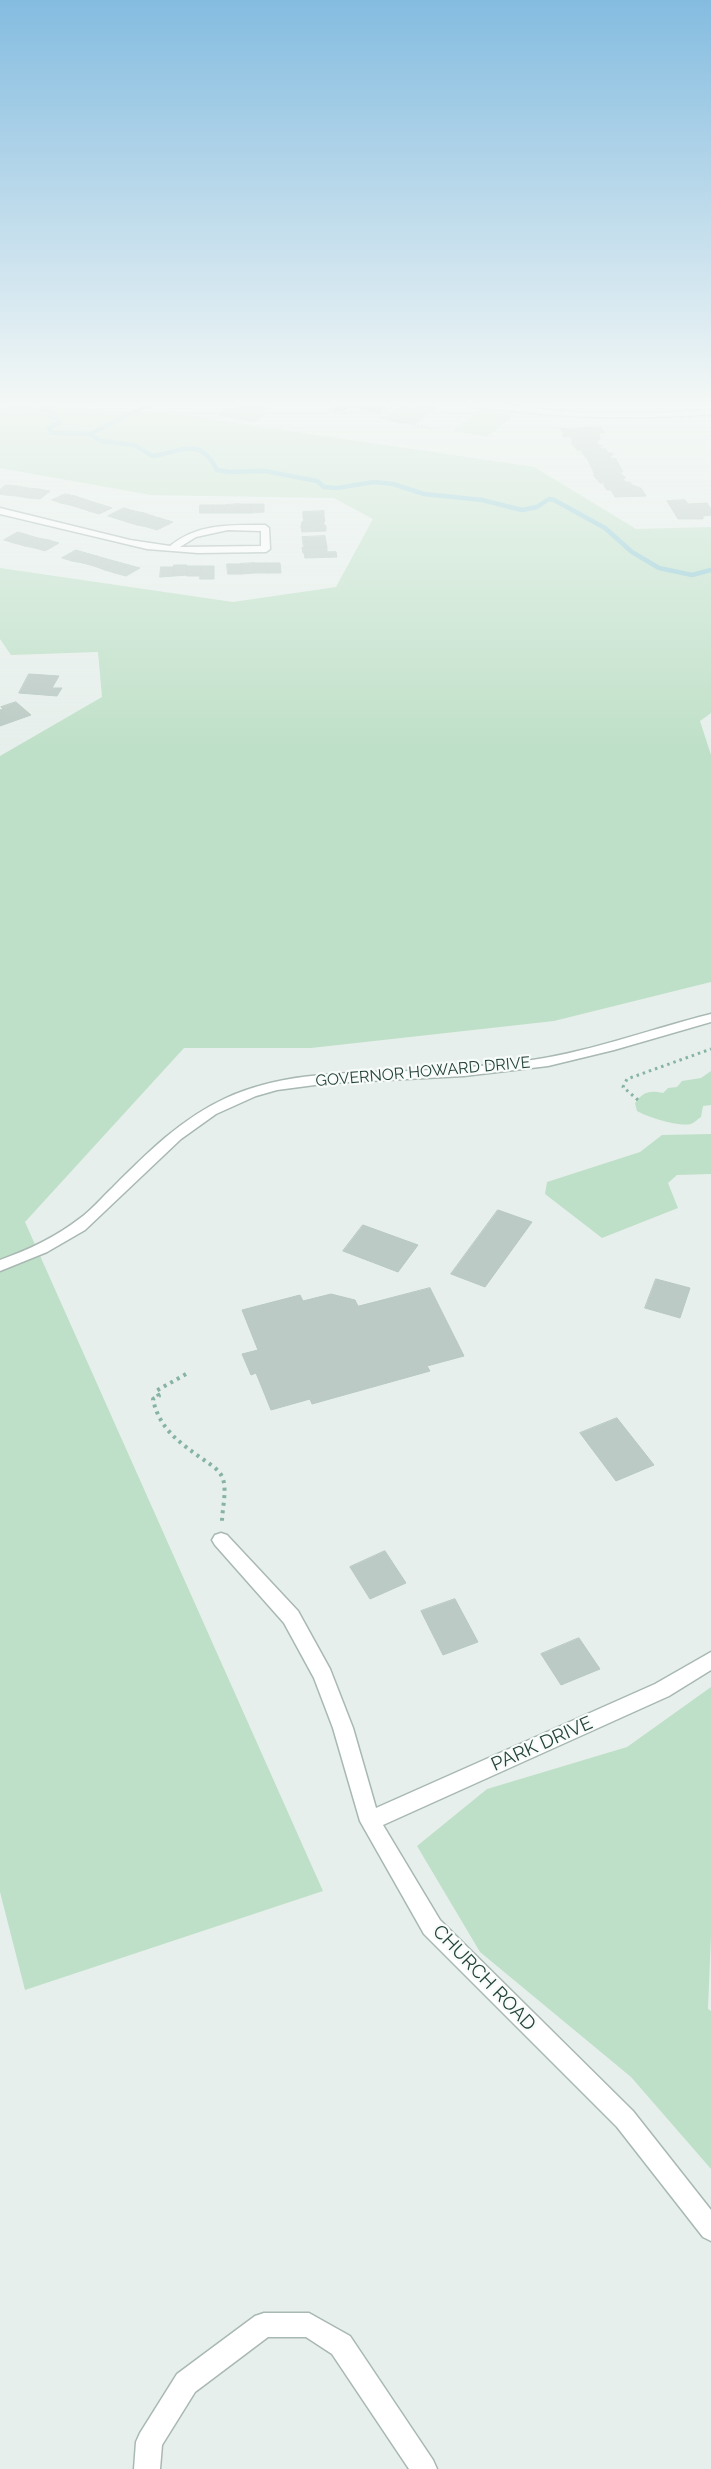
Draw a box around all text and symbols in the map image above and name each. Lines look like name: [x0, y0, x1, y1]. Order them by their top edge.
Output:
street label: GOVERNOR HOWARD DRIVE: [315, 1053, 531, 1091]
street label: PARK DRIVE: [488, 1712, 596, 1776]
street label: CHURCH ROAD: [428, 1920, 540, 2036]

